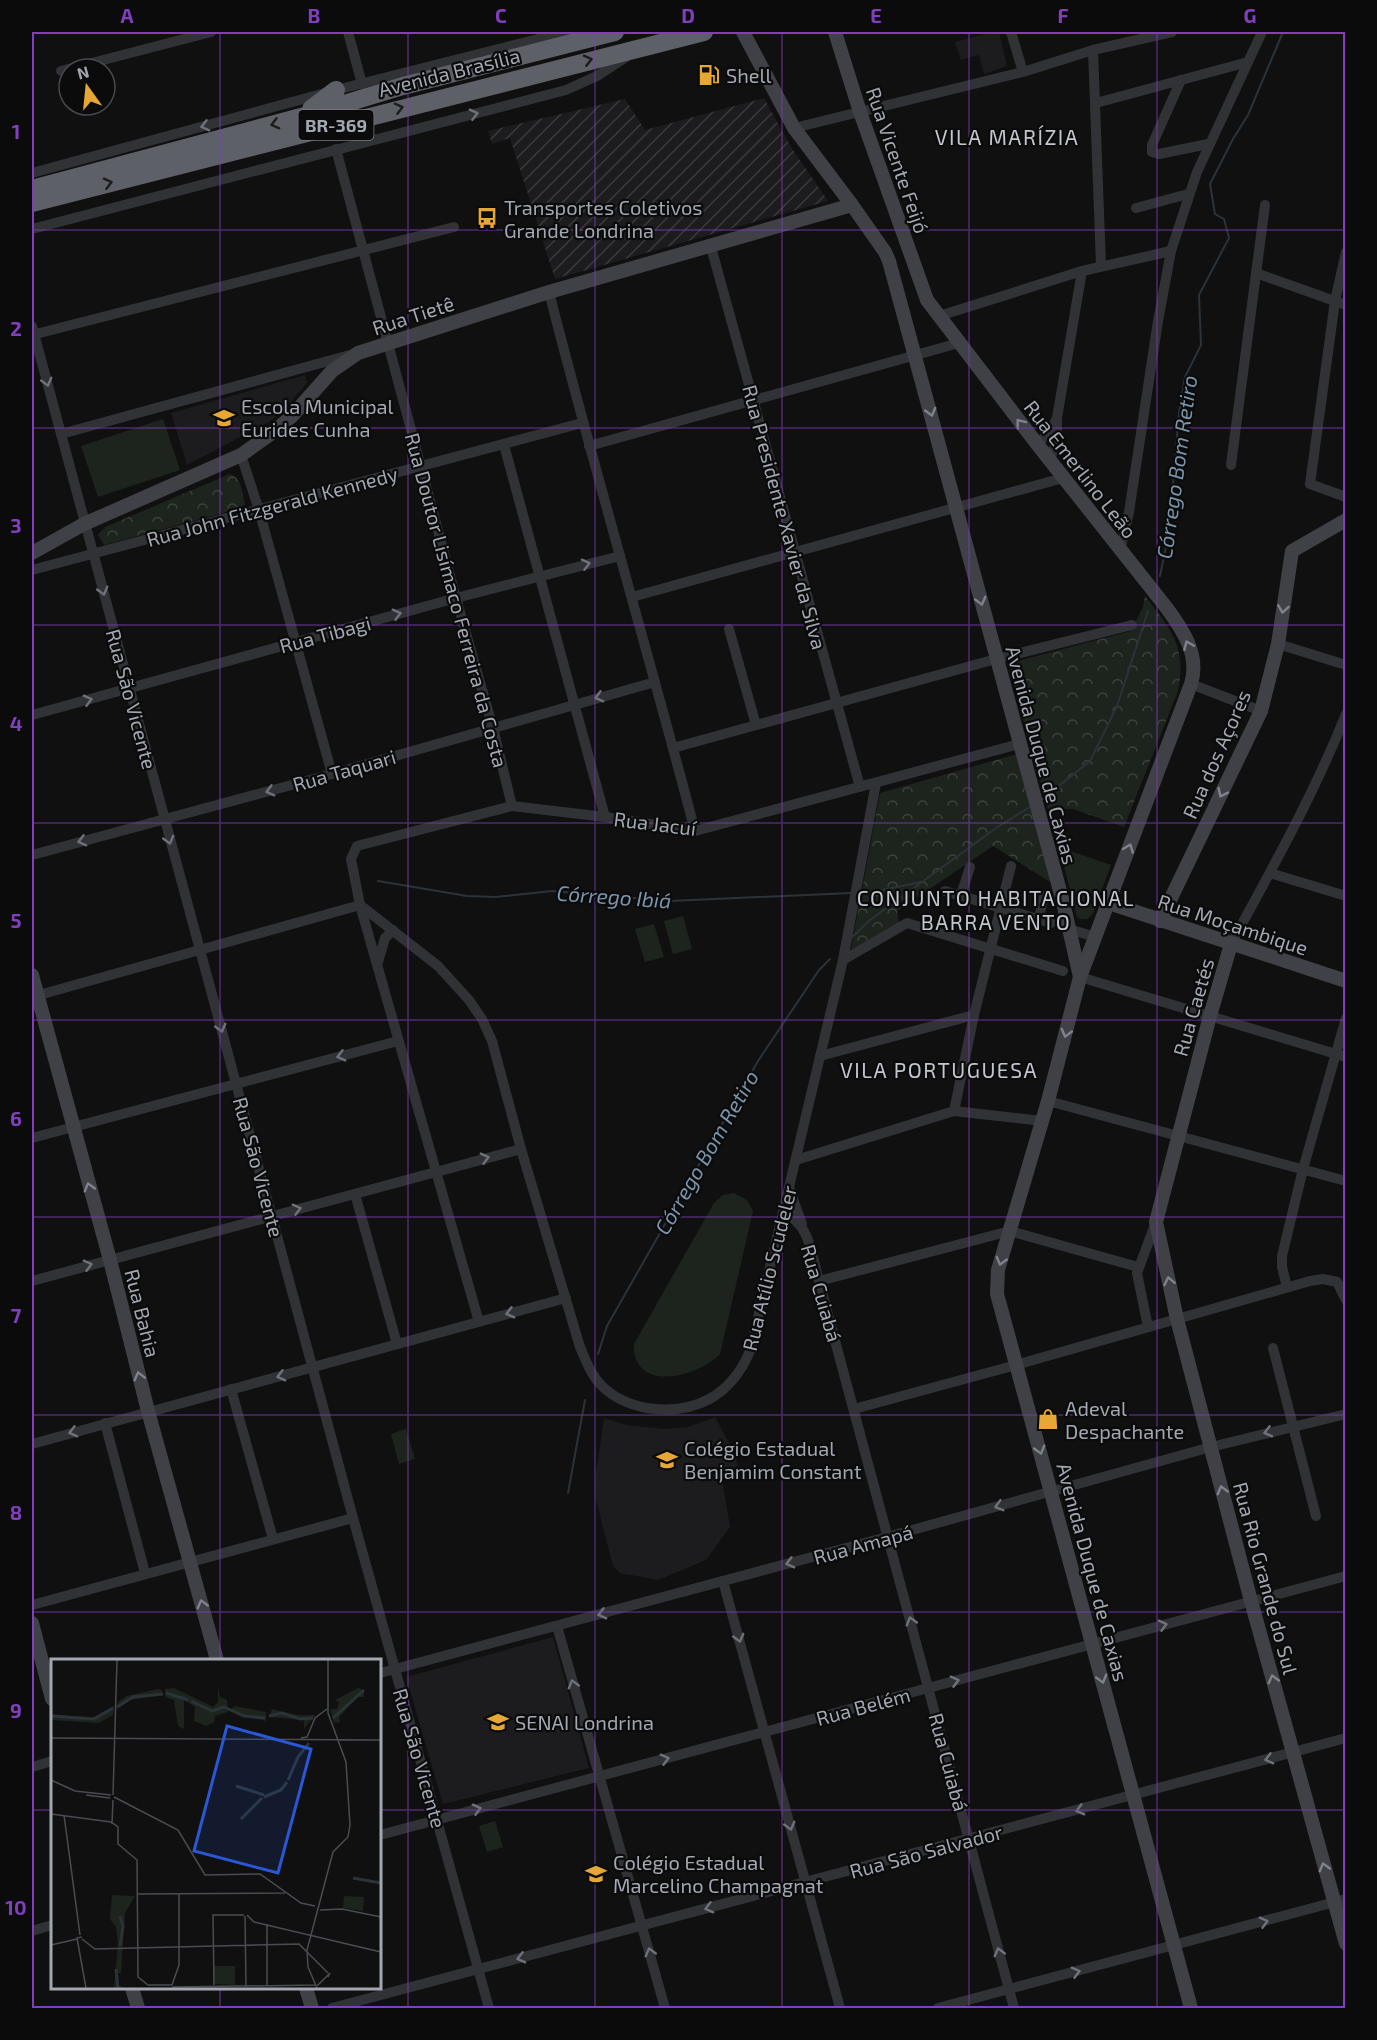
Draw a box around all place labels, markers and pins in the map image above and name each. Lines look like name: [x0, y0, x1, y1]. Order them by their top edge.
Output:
fuel station icon: Shell: [697, 63, 721, 87]
place label: Shell: [726, 63, 772, 87]
place label: Transportes Coletivos Grande Londrina: [504, 195, 703, 242]
bus stop icon: Transportes Coletivos Grande Londrina: [475, 206, 499, 230]
place label: Escola Municipal Eurides Cunha: [241, 394, 394, 441]
school or university icon: Escola Municipal Eurides Cunha: [212, 406, 236, 430]
place label: Adeval Despachante: [1065, 1396, 1184, 1443]
shop icon: Adeval Despachante: [1036, 1407, 1060, 1431]
place label: Colégio Estadual Benjamim Constant: [684, 1436, 862, 1483]
school or university icon: Colégio Estadual Benjamim Constant: [655, 1448, 679, 1472]
school or university icon: SENAI Londrina: [486, 1710, 510, 1734]
place label: SENAI Londrina: [515, 1710, 654, 1734]
place label: Colégio Estadual Marcelino Champagnat: [613, 1850, 824, 1897]
school or university icon: Colégio Estadual Marcelino Champagnat: [584, 1862, 608, 1886]

